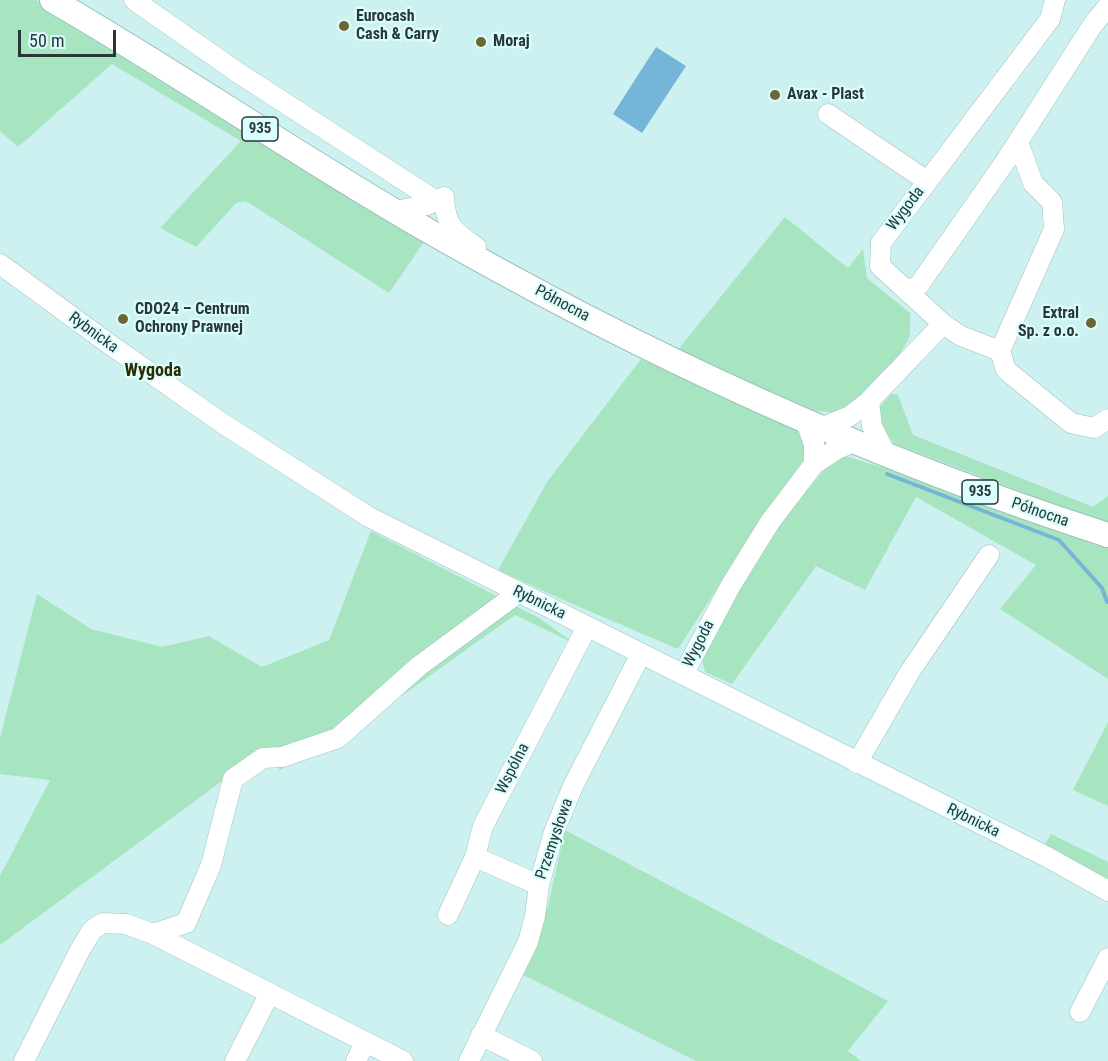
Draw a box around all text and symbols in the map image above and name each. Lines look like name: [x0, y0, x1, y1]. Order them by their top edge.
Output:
place label: Eurocash Cash & Carry: [356, 7, 439, 45]
scale bar: [21, 18, 118, 56]
marker: Eurocash Cash & Carry: [337, 19, 351, 33]
text: 50 m: [29, 30, 64, 51]
place label: Moraj: [493, 32, 530, 52]
marker: Moraj: [474, 35, 488, 49]
place label: Avax - Plast: [787, 85, 864, 105]
marker: Avax - Plast: [768, 88, 782, 102]
road number: 935: [242, 117, 278, 141]
street label: Wygoda: [883, 183, 929, 235]
street label: Północna: [531, 282, 593, 326]
place label: CDO24 – Centrum Ochrony Prawnej: [135, 300, 250, 338]
place label: Extral Sp. z o.o.: [1018, 304, 1079, 342]
street label: Rybnicka: [64, 309, 122, 357]
marker: CDO24 – Centrum Ochrony Prawnej: [116, 312, 130, 326]
marker: Extral Sp. z o.o.: [1084, 316, 1098, 330]
district label: Wygoda: [125, 360, 181, 382]
road number: 935: [962, 480, 998, 504]
street label: Północna: [1009, 494, 1071, 532]
street label: Rybnicka: [509, 582, 569, 624]
street label: Wygoda: [679, 617, 719, 671]
street label: Wspólna: [492, 740, 534, 798]
street label: Przemysłowa: [532, 796, 578, 882]
street label: Rybnicka: [943, 800, 1003, 842]

